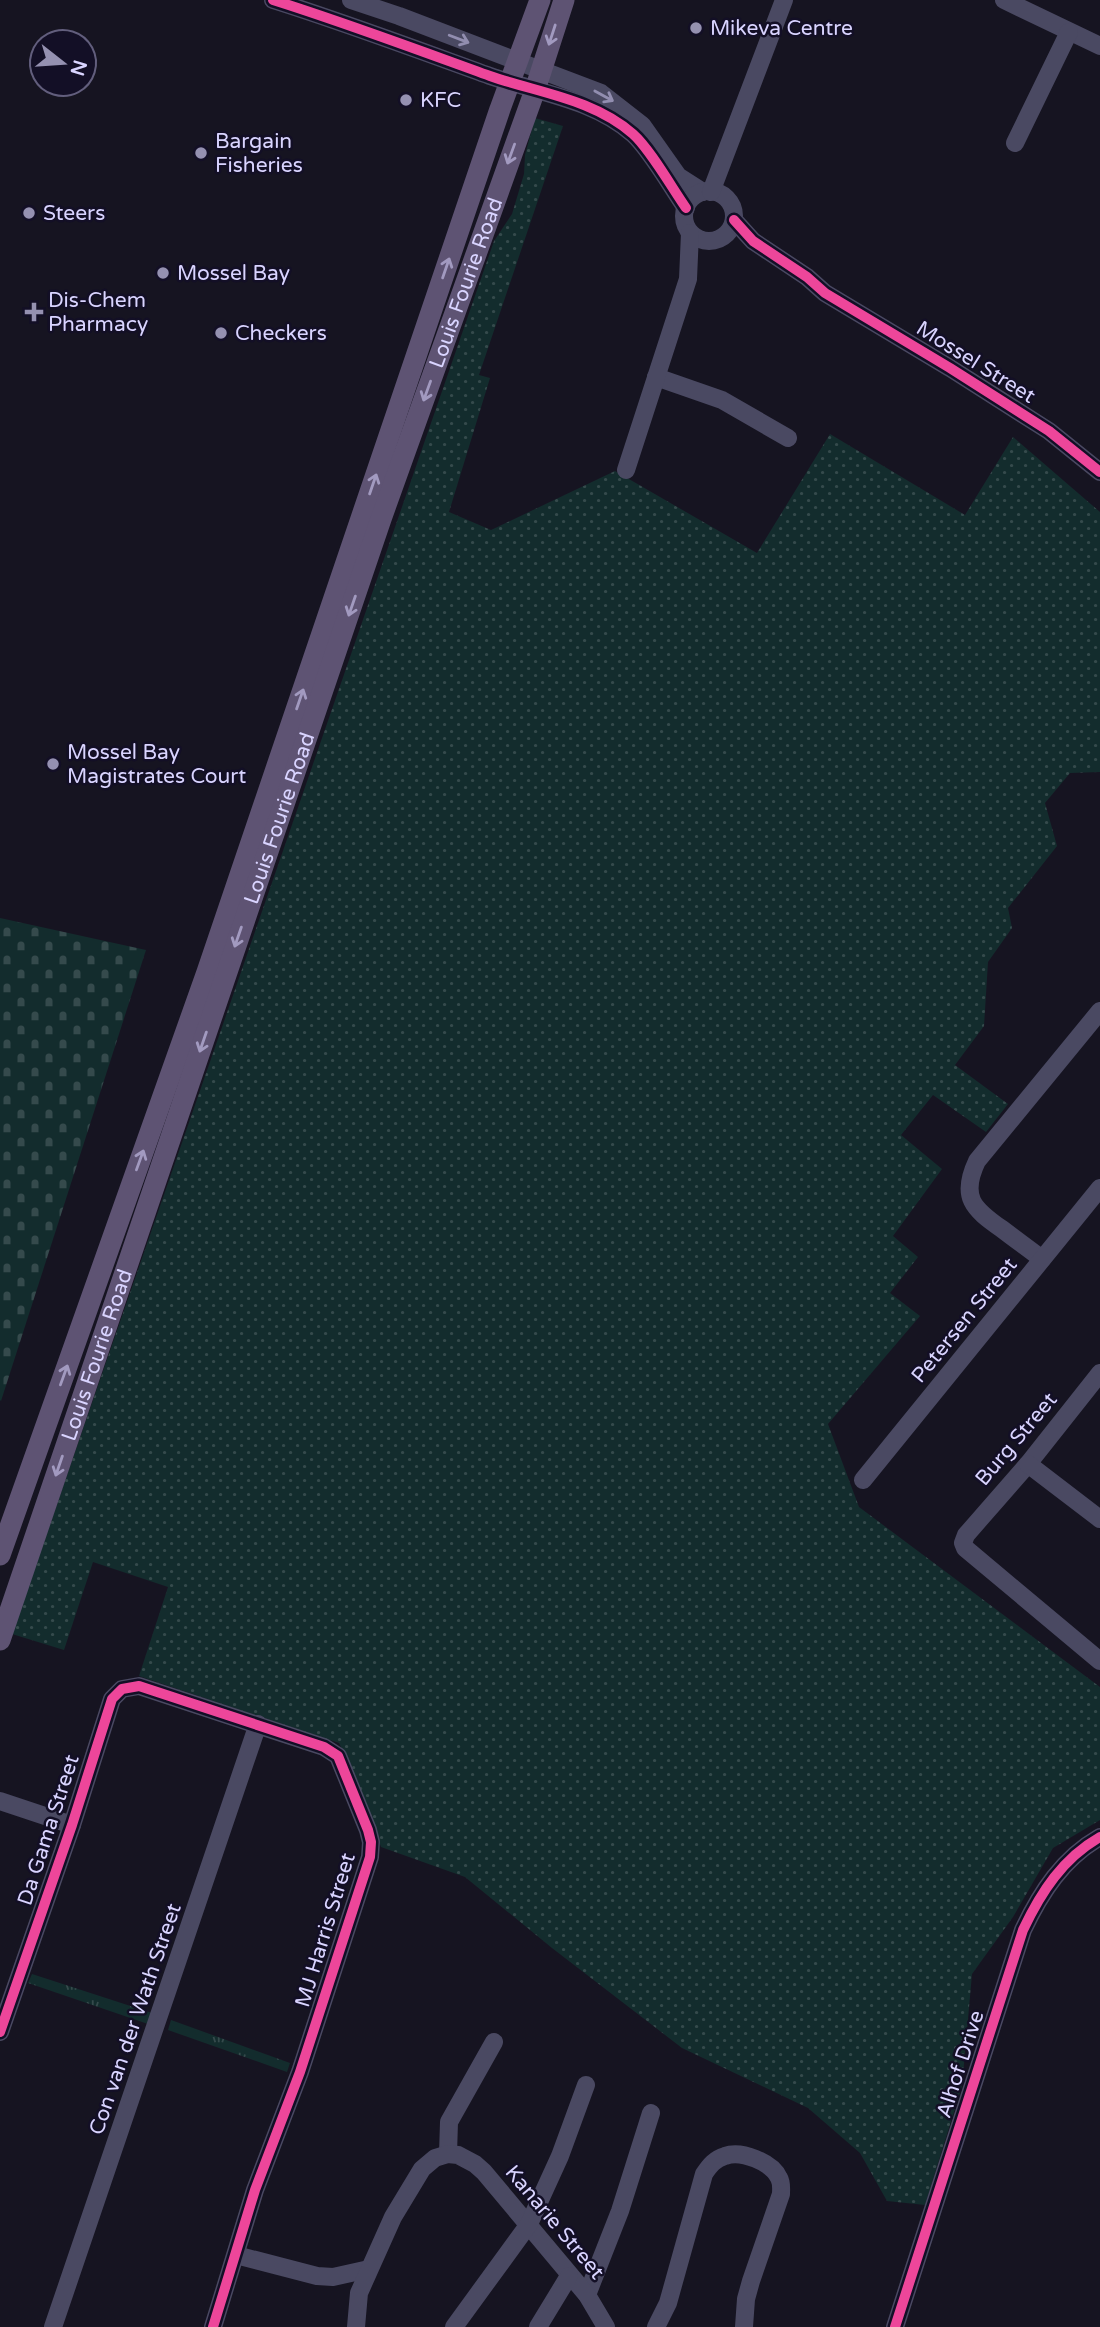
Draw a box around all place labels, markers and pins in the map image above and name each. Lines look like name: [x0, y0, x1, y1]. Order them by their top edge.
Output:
place label: Mikeva Centre: [710, 16, 853, 41]
marker: Mikeva Centre: [688, 20, 704, 36]
place label: KFC: [420, 88, 461, 113]
marker: KFC: [398, 92, 414, 108]
place label: Bargain Fisheries: [215, 129, 303, 178]
marker: Bargain Fisheries: [193, 145, 209, 161]
place label: Steers: [43, 201, 105, 226]
marker: Steers: [21, 205, 37, 221]
place label: Mossel Bay: [177, 261, 290, 286]
marker: Mossel Bay: [155, 265, 171, 281]
place label: Dis-Chem Pharmacy: [48, 288, 148, 337]
marker: Dis-Chem Pharmacy: [26, 304, 42, 320]
place label: Checkers: [235, 321, 327, 346]
marker: Checkers: [213, 325, 229, 341]
place label: Mossel Bay Magistrates Court: [67, 740, 246, 789]
marker: Mossel Bay Magistrates Court: [45, 756, 61, 772]

